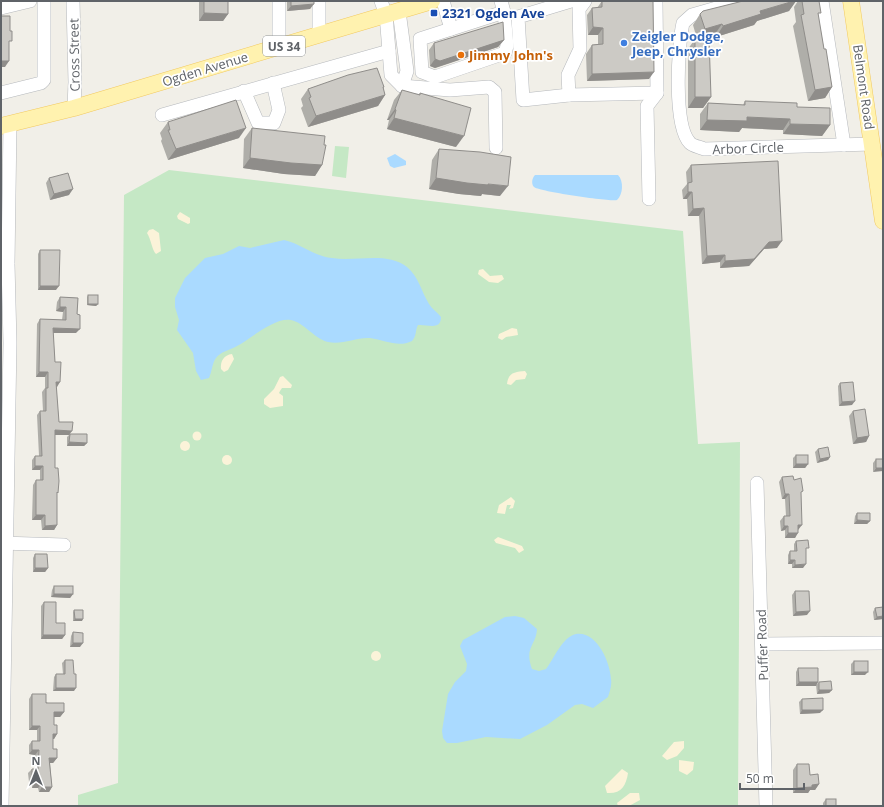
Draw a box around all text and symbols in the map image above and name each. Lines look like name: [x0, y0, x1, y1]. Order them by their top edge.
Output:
place label: 2321 Ogden Ave: [442, 4, 545, 22]
marker: 2321 Ogden Ave: [429, 8, 439, 18]
street label: Cross Street: [64, 18, 84, 92]
place label: Zeigler Dodge, Jeep, Chrysler: [631, 27, 724, 60]
road number: US 34: [263, 36, 305, 56]
marker: Zeigler Dodge, Jeep, Chrysler: [619, 38, 629, 48]
street label: Belmont Road: [849, 43, 879, 131]
place label: Jimmy John's: [468, 46, 553, 64]
street label: Ogden Avenue: [160, 47, 250, 91]
marker: Jimmy John's: [456, 50, 466, 60]
street label: Arbor Circle: [712, 138, 784, 158]
street label: Puffer Road: [752, 609, 772, 681]
north arrow: [16, 751, 56, 791]
text: N: [32, 753, 40, 768]
scale bar: [740, 765, 804, 791]
text: 50 m: [746, 770, 774, 787]

